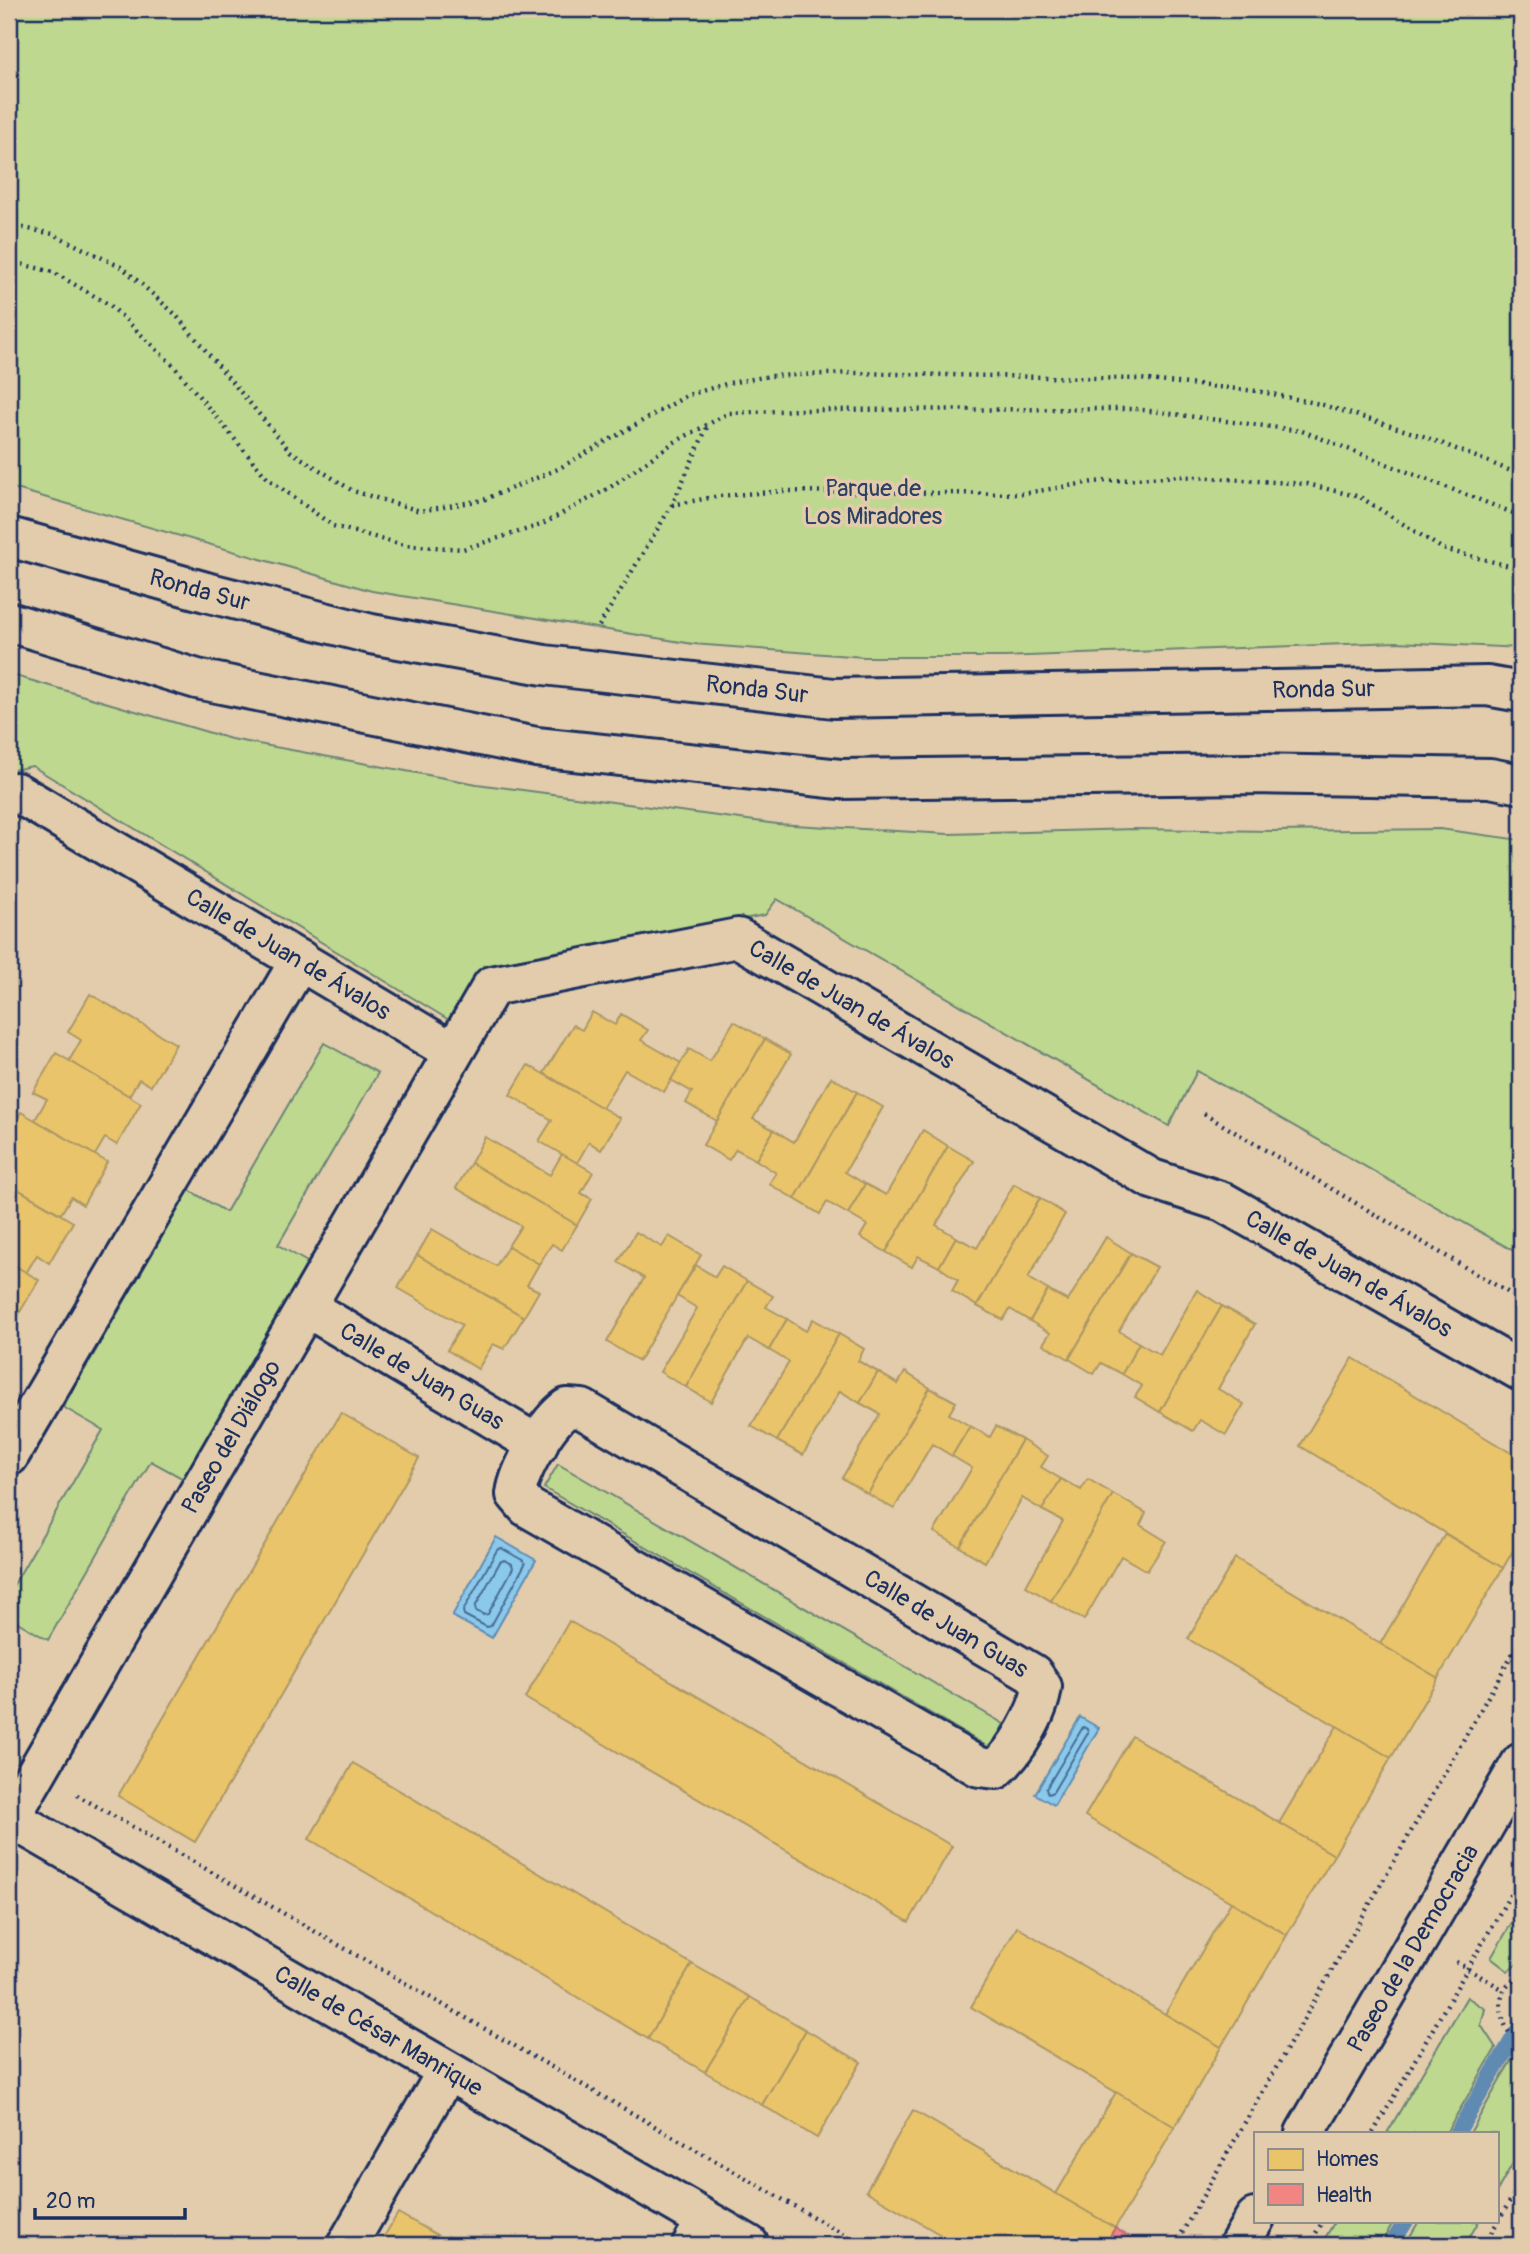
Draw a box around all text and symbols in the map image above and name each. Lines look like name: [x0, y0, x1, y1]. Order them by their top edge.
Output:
park label: Parque de Los Miradores: [804, 474, 942, 531]
street label: Ronda Sur: [146, 562, 254, 617]
street label: Ronda Sur: [704, 669, 810, 710]
street label: Ronda Sur: [1272, 674, 1376, 704]
street label: Calle de Juan de Ávalos: [181, 882, 396, 1026]
street label: Calle de Juan de Ávalos: [744, 933, 960, 1075]
street label: Calle de Juan de Ávalos: [1241, 1203, 1458, 1344]
street label: Calle de Juan Guas: [335, 1316, 510, 1436]
street label: Paseo del Diálogo: [175, 1354, 287, 1519]
street label: Calle de Juan Guas: [859, 1564, 1033, 1685]
street label: Paseo de la Democracia: [1341, 1839, 1485, 2057]
street label: Calle de César Manrique: [269, 1959, 488, 2103]
legend: [1254, 2132, 1498, 2222]
text: Homes: [1316, 2146, 1379, 2173]
scale bar: [35, 2177, 186, 2221]
text: Health: [1316, 2182, 1372, 2209]
text: 20 m: [46, 2188, 95, 2215]

